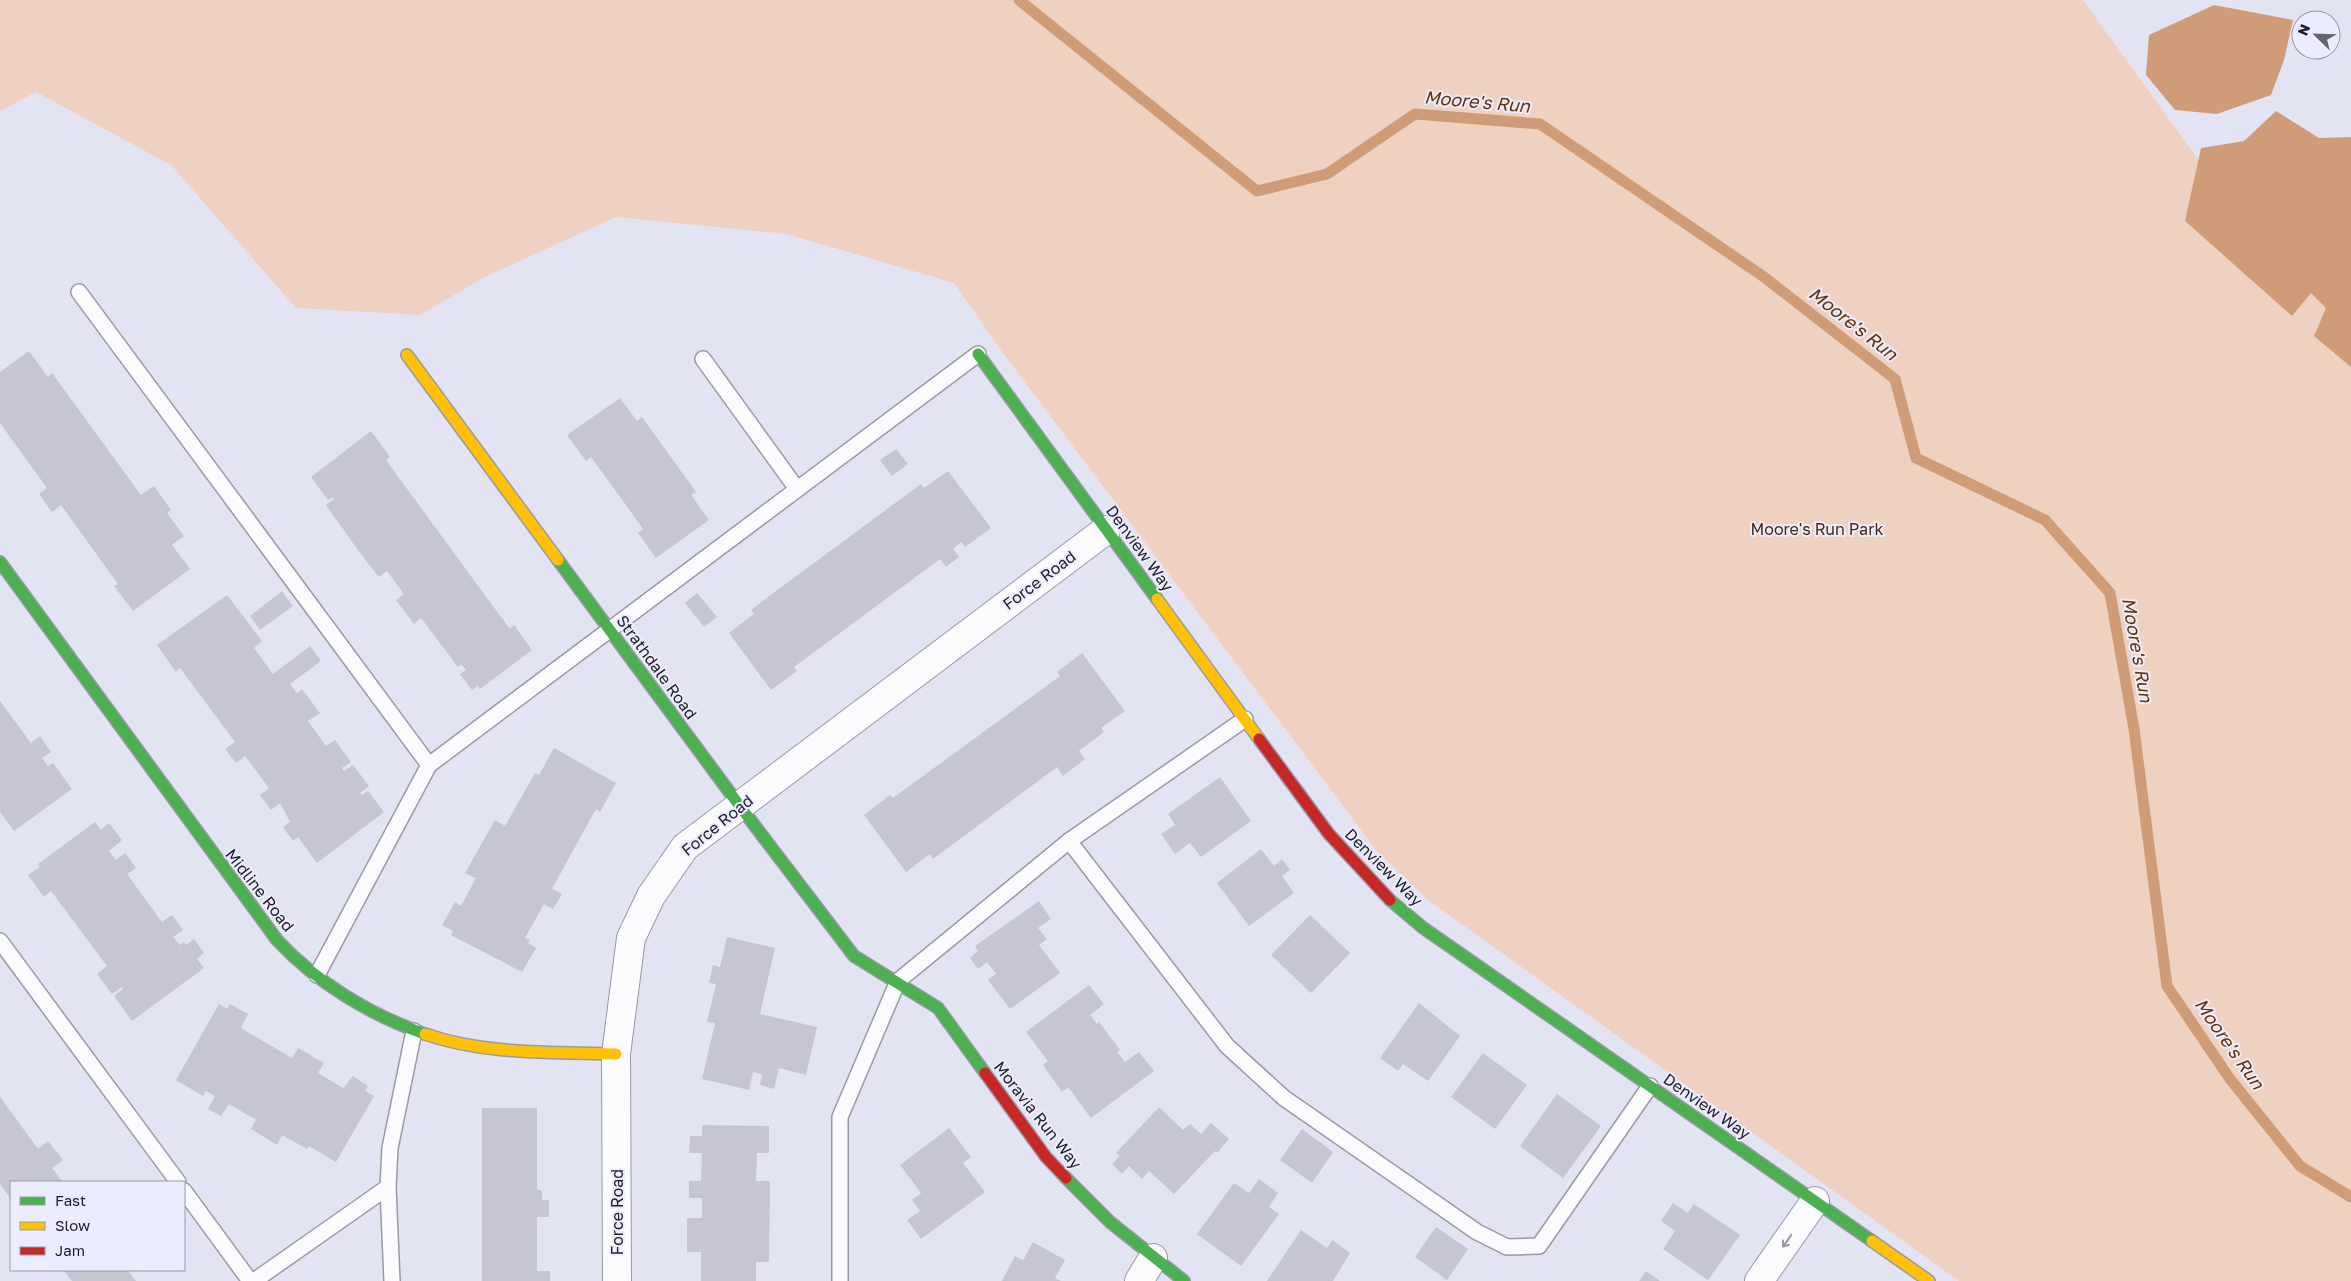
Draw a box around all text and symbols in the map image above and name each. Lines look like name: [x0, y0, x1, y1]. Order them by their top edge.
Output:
north arrow: [2291, 10, 2341, 60]
text: N: [2294, 22, 2313, 38]
water label: Moore's Run: [1423, 85, 1532, 117]
water label: Moore's Run: [1805, 282, 1903, 365]
street label: Denview Way: [1102, 501, 1178, 595]
park label: Moore's Run Park: [1751, 519, 1883, 539]
street label: Force Road: [999, 546, 1079, 614]
water label: Moore's Run: [2118, 596, 2158, 705]
street label: Strathdale Road: [613, 611, 701, 723]
street label: Force Road: [677, 790, 757, 860]
street label: Denview Way: [1341, 824, 1427, 910]
street label: Midline Road: [221, 845, 299, 935]
water label: Moore's Run: [2190, 994, 2270, 1094]
street label: Moravia Run Way: [990, 1057, 1086, 1173]
street label: Denview Way: [1660, 1069, 1754, 1143]
street label: Force Road: [607, 1169, 627, 1255]
legend: [10, 1181, 185, 1271]
text: Fast: [55, 1191, 86, 1209]
text: Slow: [55, 1216, 90, 1234]
one-way arrow: [1782, 1234, 1792, 1248]
text: Jam: [55, 1241, 85, 1259]

